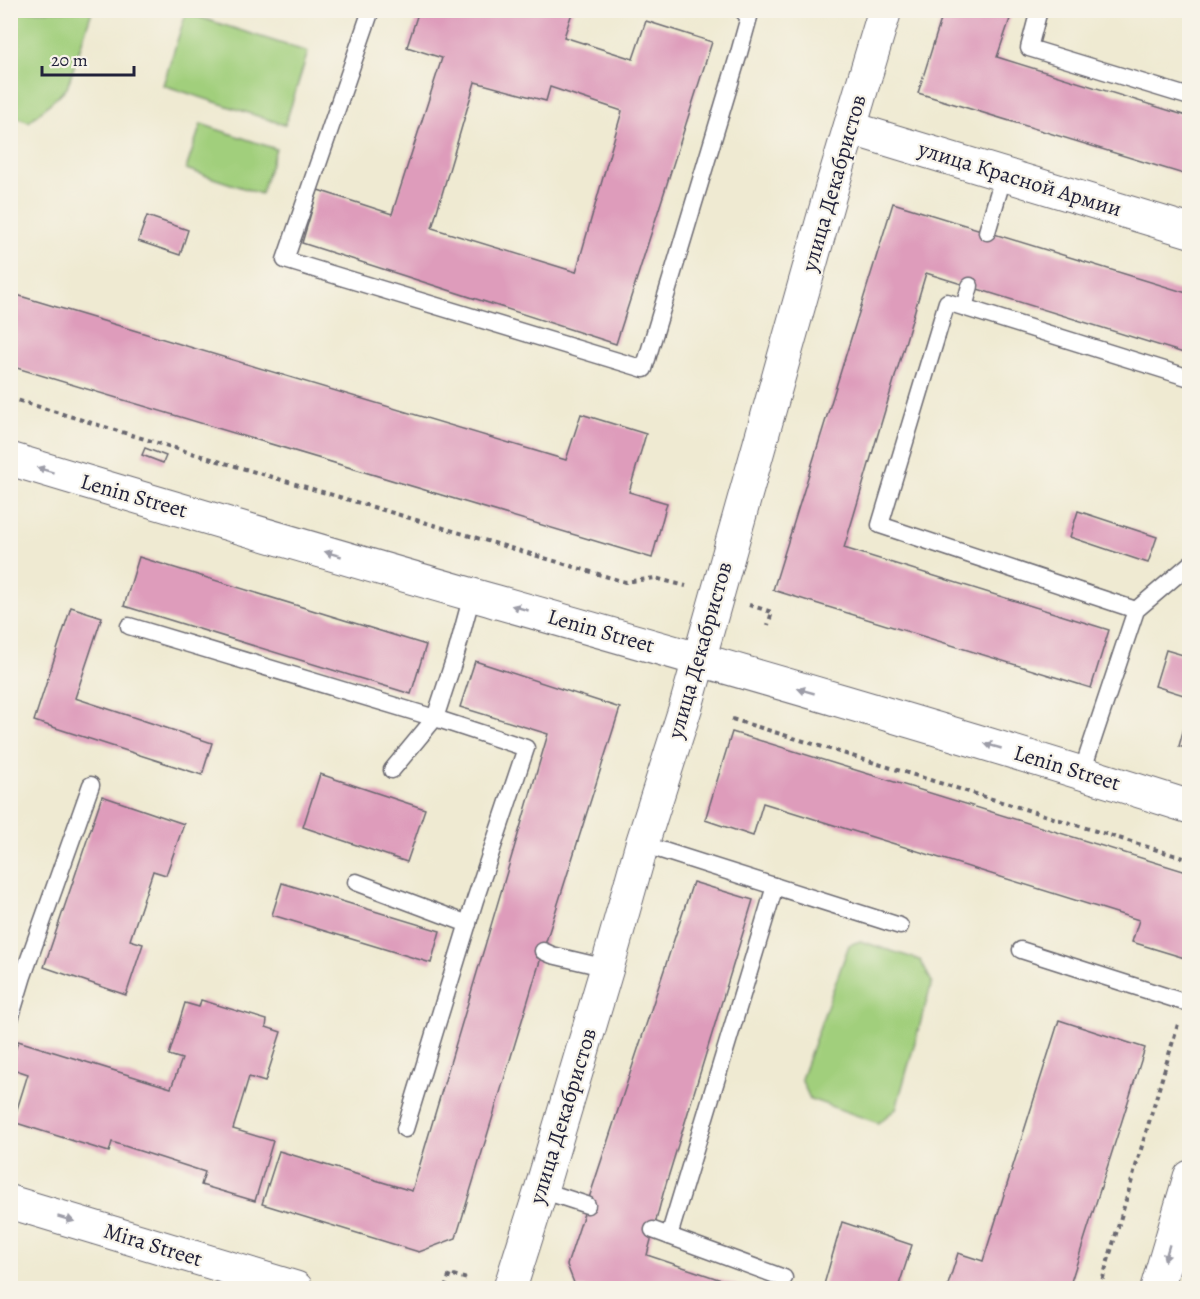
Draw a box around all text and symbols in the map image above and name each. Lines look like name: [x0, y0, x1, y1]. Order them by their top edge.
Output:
scale bar: [42, 39, 134, 77]
text: 20 m: [51, 48, 88, 72]
street label: улица Декабристов: [794, 91, 874, 276]
street label: улица Красной Армии: [914, 134, 1125, 224]
one-way arrow: [36, 465, 54, 474]
street label: Lenin Street: [77, 466, 191, 526]
one-way arrow: [324, 549, 342, 558]
street label: улица Декабристов: [660, 558, 740, 743]
street label: Lenin Street: [544, 601, 658, 661]
one-way arrow: [511, 603, 529, 612]
one-way arrow: [797, 686, 815, 695]
street label: Lenin Street: [1010, 738, 1124, 798]
one-way arrow: [984, 741, 1002, 750]
street label: улица Декабристов: [522, 1024, 604, 1209]
one-way arrow: [58, 1215, 76, 1224]
street label: Mira Street: [100, 1216, 206, 1274]
one-way arrow: [1162, 1244, 1171, 1262]

